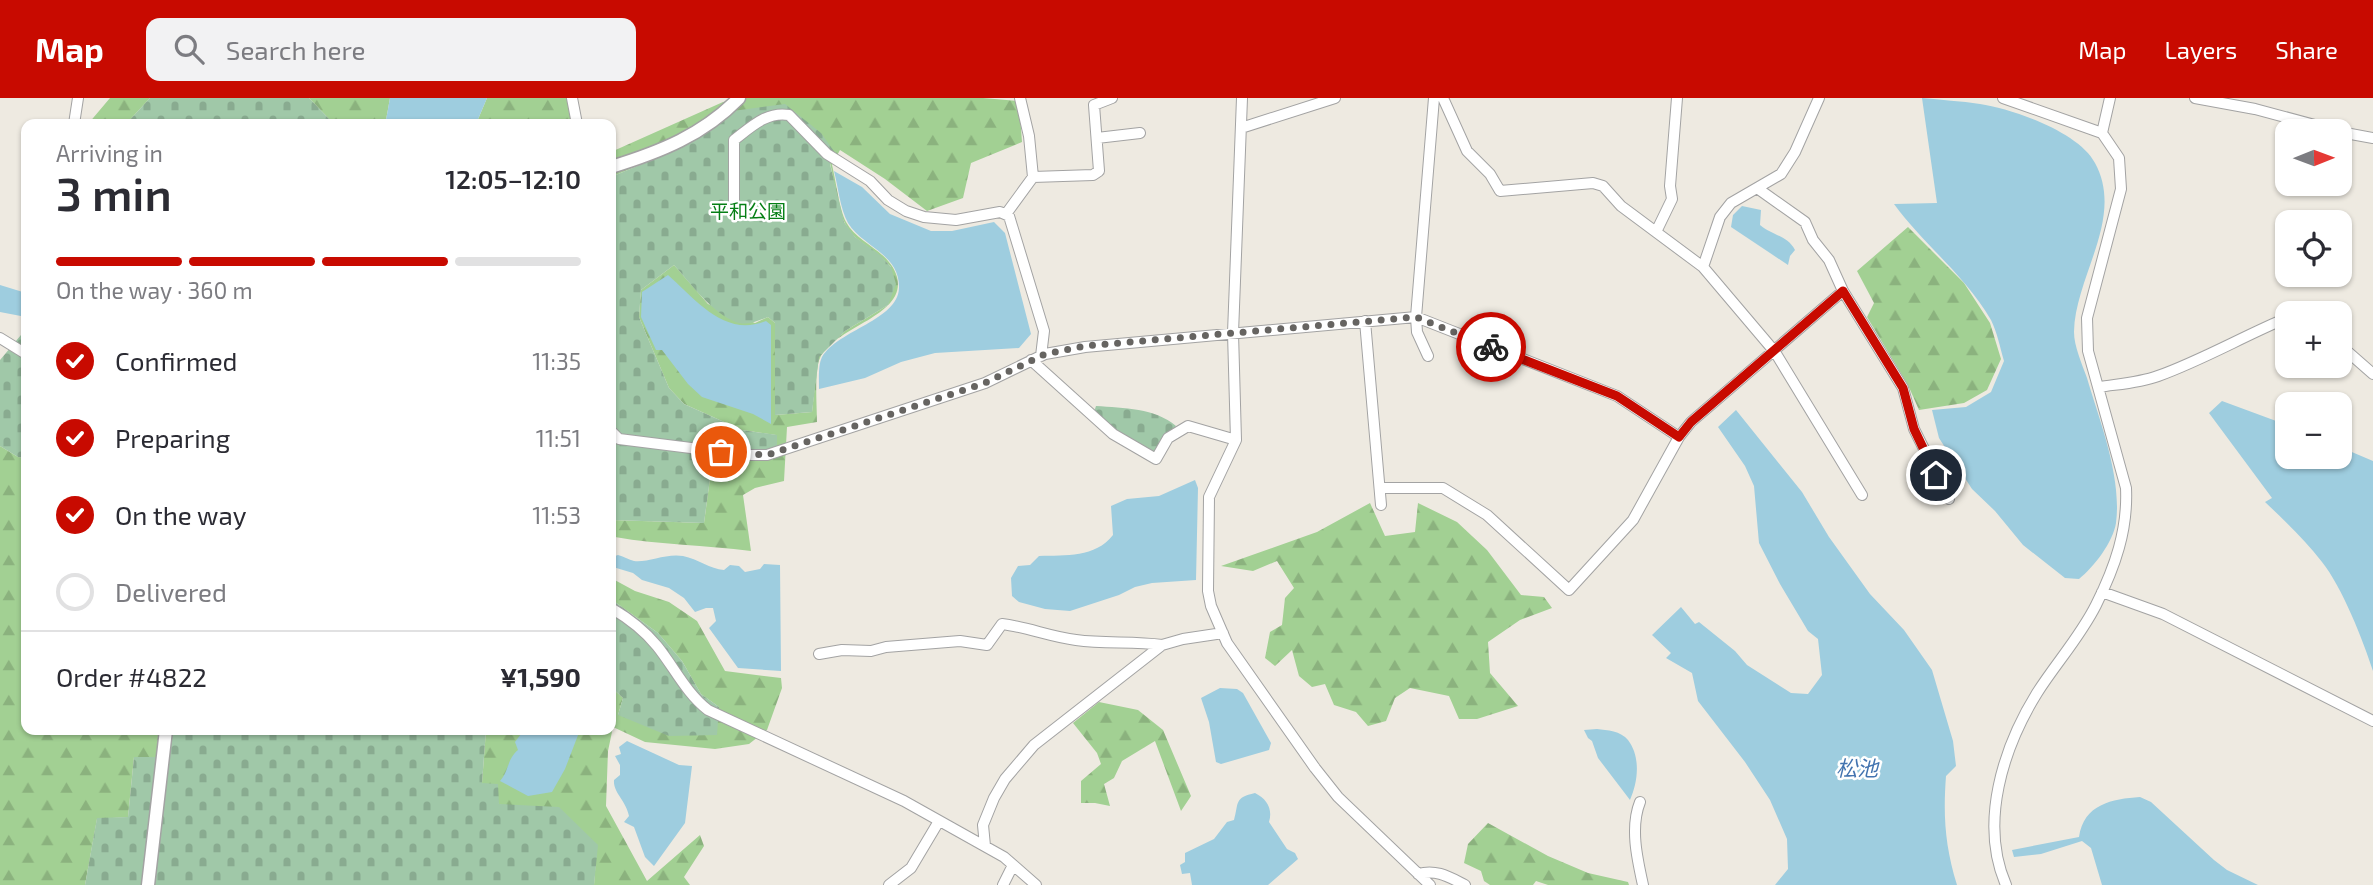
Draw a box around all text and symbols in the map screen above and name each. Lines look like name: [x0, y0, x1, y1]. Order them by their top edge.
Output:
search box: [146, 18, 636, 81]
text: Map: [35, 29, 104, 69]
icon: search: [170, 30, 208, 68]
text: Search here: [226, 34, 365, 65]
text: Map: [2078, 35, 2126, 64]
text: Layers: [2164, 35, 2237, 64]
text: Share: [2275, 35, 2338, 64]
north arrow: [2275, 119, 2352, 196]
map controls: [2275, 119, 2352, 469]
text: Arriving in: [56, 139, 163, 167]
text: 12:05–12:10: [445, 163, 581, 194]
text: 3 min: [56, 165, 172, 220]
park label: 平和公園: [710, 199, 786, 222]
button: locate: [2275, 210, 2352, 287]
text: On the way · 360 m: [56, 276, 253, 304]
button: +: [2275, 301, 2352, 378]
courier: [1456, 312, 1526, 382]
icon: bike: [1472, 328, 1510, 366]
icon: check: [56, 342, 94, 380]
text: Confirmed: [115, 345, 238, 376]
text: 11:35: [532, 347, 581, 375]
button: −: [2275, 392, 2352, 469]
icon: check: [56, 419, 94, 457]
text: Preparing: [115, 422, 230, 453]
pin: [691, 422, 751, 482]
text: 11:51: [536, 424, 581, 452]
icon: bag: [702, 433, 740, 471]
pin: [1906, 445, 1966, 505]
icon: home: [1917, 456, 1955, 494]
icon: check: [56, 496, 94, 534]
text: On the way: [115, 499, 246, 530]
text: 11:53: [532, 501, 581, 529]
text: Delivered: [115, 576, 227, 607]
text: Order #4822: [56, 661, 207, 692]
text: ¥1,590: [500, 661, 581, 692]
water label: 松池: [1836, 755, 1880, 780]

